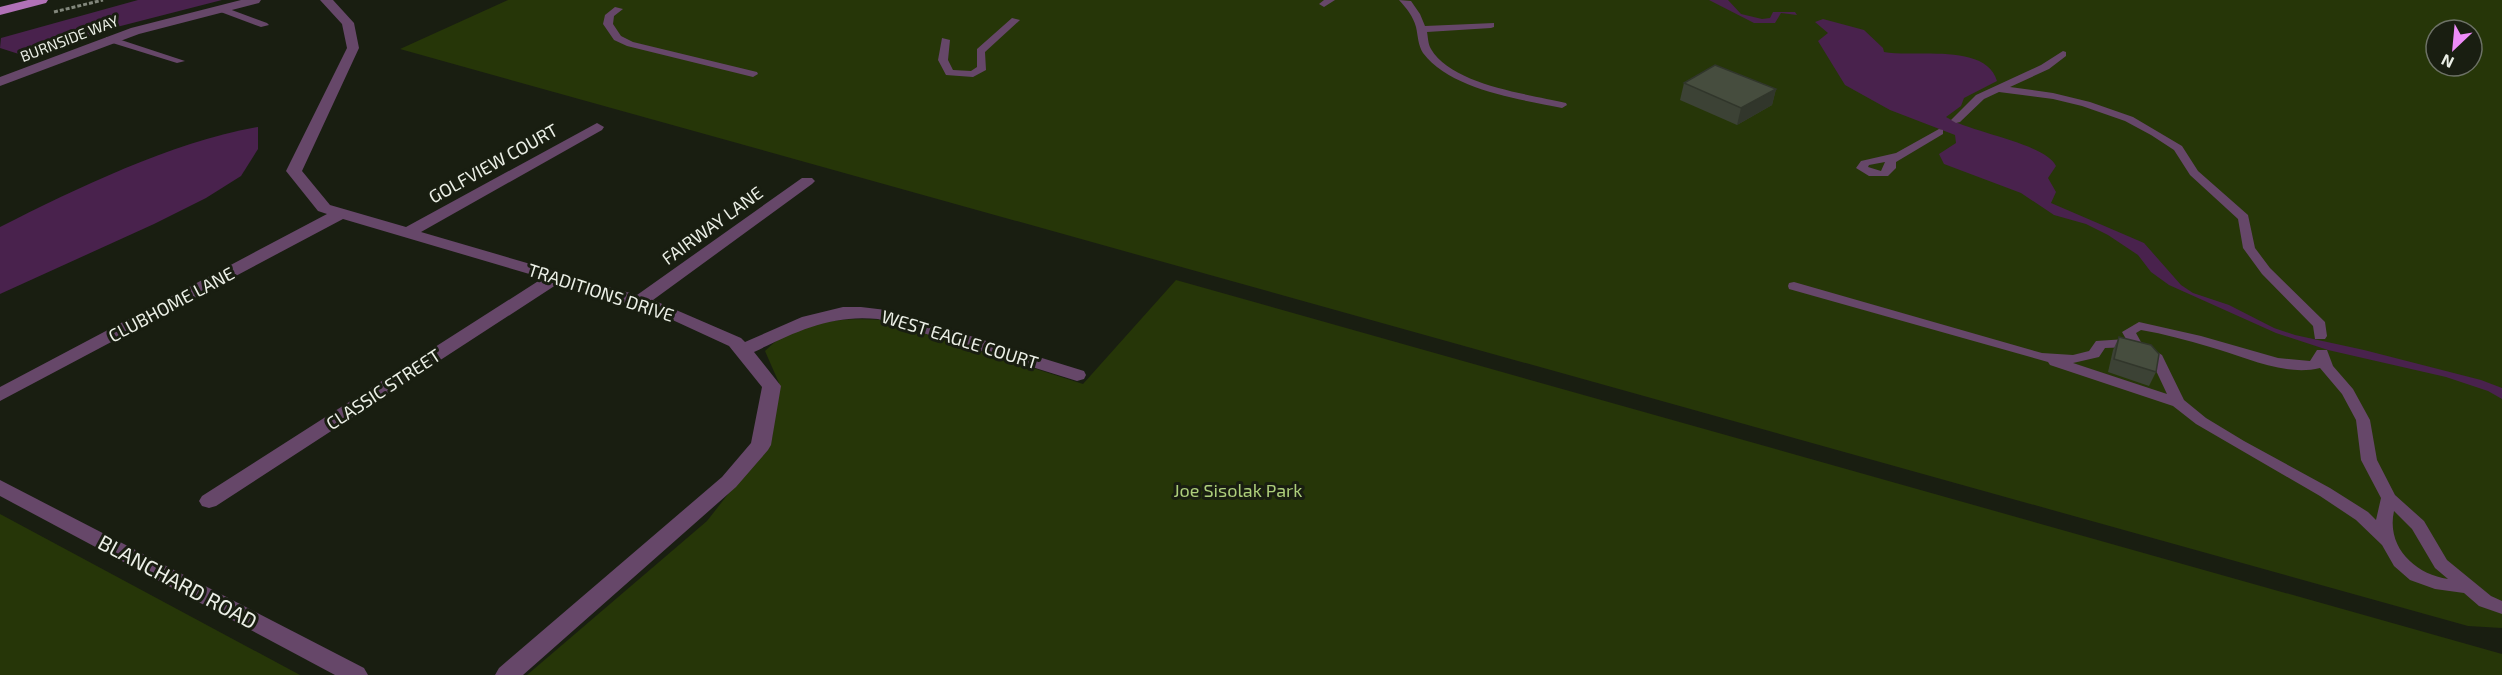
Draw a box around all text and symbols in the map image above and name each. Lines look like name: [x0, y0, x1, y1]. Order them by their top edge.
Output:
street label: BURNSIDE WAY: [17, 11, 121, 65]
north arrow: [2424, 18, 2484, 78]
text: N: [2438, 51, 2457, 73]
street label: GOLFVIEW COURT: [425, 118, 562, 208]
street label: FAIRWAY LANE: [657, 181, 767, 269]
street label: TRADITIONS DRIVE: [525, 258, 677, 326]
street label: CLUBHOME LANE: [104, 262, 238, 346]
street label: WEST EAGLE COURT: [879, 305, 1041, 373]
street label: CLASSIC STREET: [322, 343, 445, 434]
park label: Joe Sisolak Park: [1174, 479, 1303, 501]
street label: BLANCHARD ROAD: [94, 529, 262, 633]

